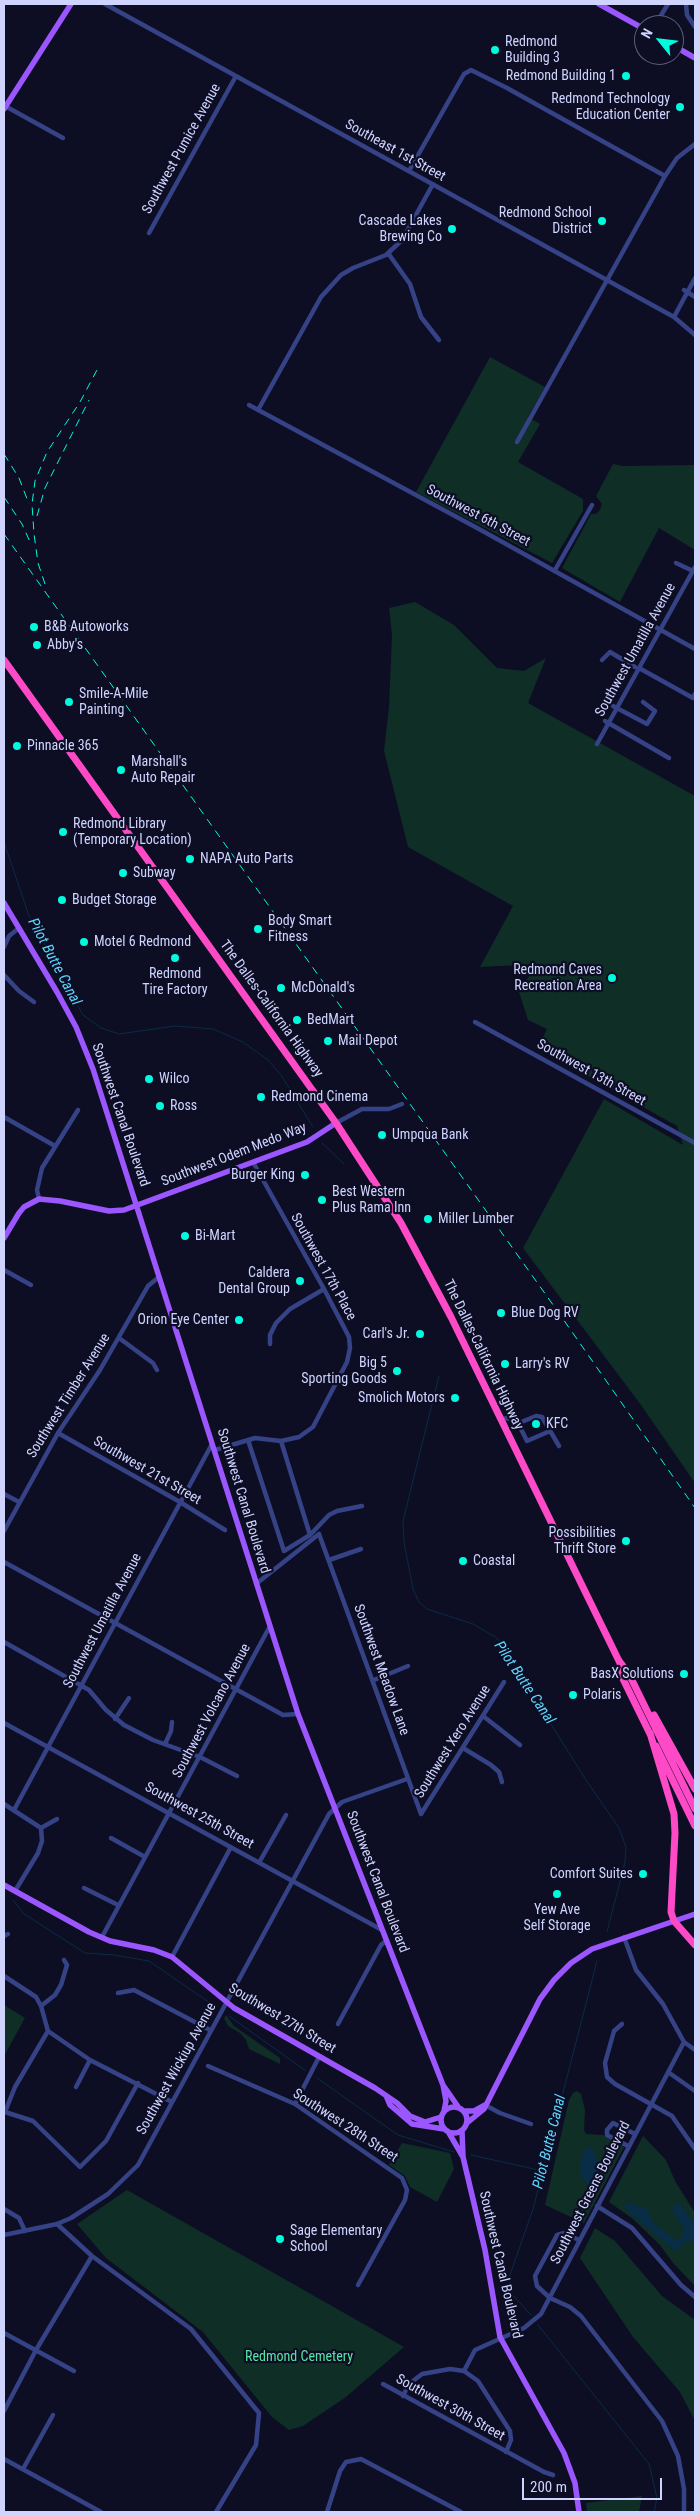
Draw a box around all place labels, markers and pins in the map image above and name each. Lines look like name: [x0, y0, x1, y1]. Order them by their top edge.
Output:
place label: Redmond Building 3: [505, 34, 560, 66]
marker: Redmond Building 3: [489, 44, 501, 56]
place label: Redmond Building 1: [506, 68, 616, 84]
marker: Redmond Building 1: [620, 70, 632, 82]
place label: Redmond Technology Education Center: [551, 91, 670, 124]
marker: Redmond Technology Education Center: [674, 101, 686, 113]
place label: Redmond School District: [499, 205, 592, 238]
place label: Cascade Lakes Brewing Co: [359, 213, 442, 246]
marker: Redmond School District: [596, 215, 608, 227]
marker: Cascade Lakes Brewing Co: [446, 223, 458, 235]
place label: B&B Autoworks: [44, 619, 129, 635]
marker: B&B Autoworks: [28, 621, 40, 633]
place label: Abby's: [47, 637, 83, 653]
marker: Abby's: [31, 639, 43, 651]
place label: Smile-A-Mile Painting: [79, 686, 148, 719]
marker: Smile-A-Mile Painting: [63, 696, 75, 708]
place label: Pinnacle 365: [27, 738, 98, 754]
marker: Pinnacle 365: [11, 740, 23, 752]
place label: Marshall's Auto Repair: [131, 754, 195, 786]
marker: Marshall's Auto Repair: [115, 764, 127, 776]
place label: Redmond Library (Temporary Location): [73, 816, 192, 849]
marker: Redmond Library (Temporary Location): [57, 826, 69, 838]
place label: NAPA Auto Parts: [200, 851, 294, 867]
marker: NAPA Auto Parts: [184, 853, 196, 865]
place label: Subway: [133, 865, 175, 881]
marker: Subway: [117, 867, 129, 879]
place label: Budget Storage: [72, 892, 157, 908]
marker: Budget Storage: [56, 894, 68, 906]
place label: Body Smart Fitness: [268, 913, 332, 946]
marker: Body Smart Fitness: [252, 923, 264, 935]
place label: Motel 6 Redmond: [94, 934, 191, 950]
marker: Motel 6 Redmond: [78, 936, 90, 948]
marker: Redmond Tire Factory: [169, 952, 181, 964]
place label: Redmond Caves Recreation Area: [513, 962, 602, 994]
place label: Redmond Tire Factory: [142, 966, 208, 999]
marker: Redmond Caves Recreation Area: [606, 972, 618, 984]
place label: McDonald's: [291, 980, 355, 996]
marker: McDonald's: [275, 982, 287, 994]
place label: BedMart: [307, 1012, 354, 1028]
marker: BedMart: [291, 1014, 303, 1026]
place label: Mail Depot: [338, 1033, 398, 1049]
marker: Mail Depot: [322, 1035, 334, 1047]
place label: Wilco: [159, 1071, 190, 1087]
marker: Wilco: [143, 1073, 155, 1085]
place label: Redmond Cinema: [271, 1089, 368, 1105]
marker: Redmond Cinema: [255, 1091, 267, 1103]
place label: Ross: [170, 1098, 197, 1114]
marker: Ross: [154, 1100, 166, 1112]
place label: Umpqua Bank: [392, 1127, 468, 1143]
marker: Umpqua Bank: [376, 1129, 388, 1141]
place label: Burger King: [231, 1167, 295, 1183]
marker: Burger King: [299, 1169, 311, 1181]
place label: Best Western Plus Rama Inn: [332, 1184, 411, 1216]
marker: Best Western Plus Rama Inn: [316, 1194, 328, 1206]
place label: Miller Lumber: [438, 1211, 514, 1227]
marker: Miller Lumber: [422, 1213, 434, 1225]
place label: Bi-Mart: [195, 1228, 235, 1244]
marker: Bi-Mart: [179, 1230, 191, 1242]
place label: Caldera Dental Group: [218, 1265, 290, 1298]
marker: Caldera Dental Group: [294, 1275, 306, 1287]
place label: Blue Dog RV: [511, 1305, 579, 1321]
marker: Blue Dog RV: [495, 1307, 507, 1319]
place label: Orion Eye Center: [138, 1312, 229, 1328]
marker: Orion Eye Center: [233, 1314, 245, 1326]
place label: Carl's Jr.: [362, 1326, 410, 1342]
marker: Carl's Jr.: [414, 1328, 426, 1340]
place label: Big 5 Sporting Goods: [301, 1355, 387, 1388]
place label: Larry's RV: [515, 1356, 570, 1372]
marker: Larry's RV: [499, 1358, 511, 1370]
marker: Big 5 Sporting Goods: [391, 1365, 403, 1377]
place label: Smolich Motors: [358, 1390, 445, 1406]
marker: Smolich Motors: [449, 1392, 461, 1404]
place label: KFC: [546, 1416, 568, 1432]
marker: KFC: [530, 1418, 542, 1430]
place label: Possibilities Thrift Store: [548, 1525, 616, 1558]
marker: Possibilities Thrift Store: [620, 1535, 632, 1547]
place label: Coastal: [473, 1553, 515, 1569]
marker: Coastal: [457, 1555, 469, 1567]
place label: BasX Solutions: [591, 1666, 674, 1682]
marker: BasX Solutions: [678, 1668, 690, 1680]
place label: Polaris: [583, 1687, 621, 1703]
marker: Polaris: [567, 1689, 579, 1701]
place label: Comfort Suites: [550, 1866, 633, 1882]
marker: Comfort Suites: [637, 1868, 649, 1880]
marker: Yew Ave Self Storage: [551, 1888, 563, 1900]
place label: Yew Ave Self Storage: [523, 1902, 591, 1934]
place label: Sage Elementary School: [290, 2223, 382, 2256]
marker: Sage Elementary School: [274, 2233, 286, 2245]

